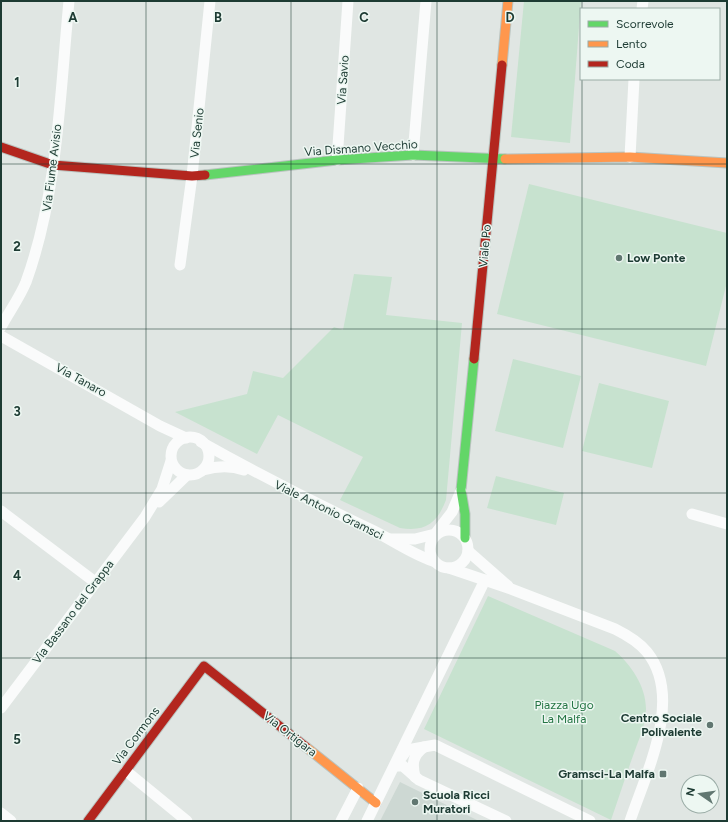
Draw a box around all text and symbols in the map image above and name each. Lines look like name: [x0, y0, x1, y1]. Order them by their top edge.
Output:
legend: [580, 8, 720, 80]
text: A: [68, 10, 78, 25]
text: B: [214, 10, 222, 25]
text: C: [359, 10, 369, 25]
text: D: [505, 10, 515, 25]
text: Scorrevole: [616, 17, 674, 31]
text: Lento: [616, 37, 647, 51]
street label: Via Savio: [334, 55, 352, 105]
text: Coda: [616, 57, 645, 71]
text: 1: [14, 75, 20, 90]
street label: Via Senio: [187, 107, 207, 159]
street label: Via Fiume Avisio: [40, 123, 64, 213]
street label: Via Dismano Vecchio: [304, 137, 418, 159]
street label: Viale Po: [476, 224, 494, 268]
text: 2: [13, 239, 21, 254]
place label: Low Ponte: [627, 251, 686, 265]
marker: Low Ponte: [614, 253, 624, 263]
street label: Via Tanaro: [53, 360, 109, 400]
text: 3: [13, 404, 21, 419]
street label: Viale Antonio Gramsci: [272, 478, 386, 542]
street label: Via Bassano del Grappa: [29, 557, 117, 667]
text: 4: [13, 568, 21, 583]
park label: Piazza Ugo La Malfa: [534, 698, 594, 726]
street label: Via Cormons: [110, 704, 163, 768]
street label: Via Ortigara: [260, 709, 320, 759]
place label: Centro Sociale Polivalente: [621, 711, 702, 739]
marker: Centro Sociale Polivalente: [705, 720, 715, 730]
text: 5: [13, 732, 21, 747]
place label: Gramsci-La Malfa: [558, 767, 655, 781]
marker: Gramsci-La Malfa: [658, 769, 668, 779]
north arrow: [680, 774, 720, 814]
text: N: [683, 786, 698, 797]
place label: Scuola Ricci Muratori: [423, 788, 490, 816]
marker: Scuola Ricci Muratori: [410, 797, 420, 807]

